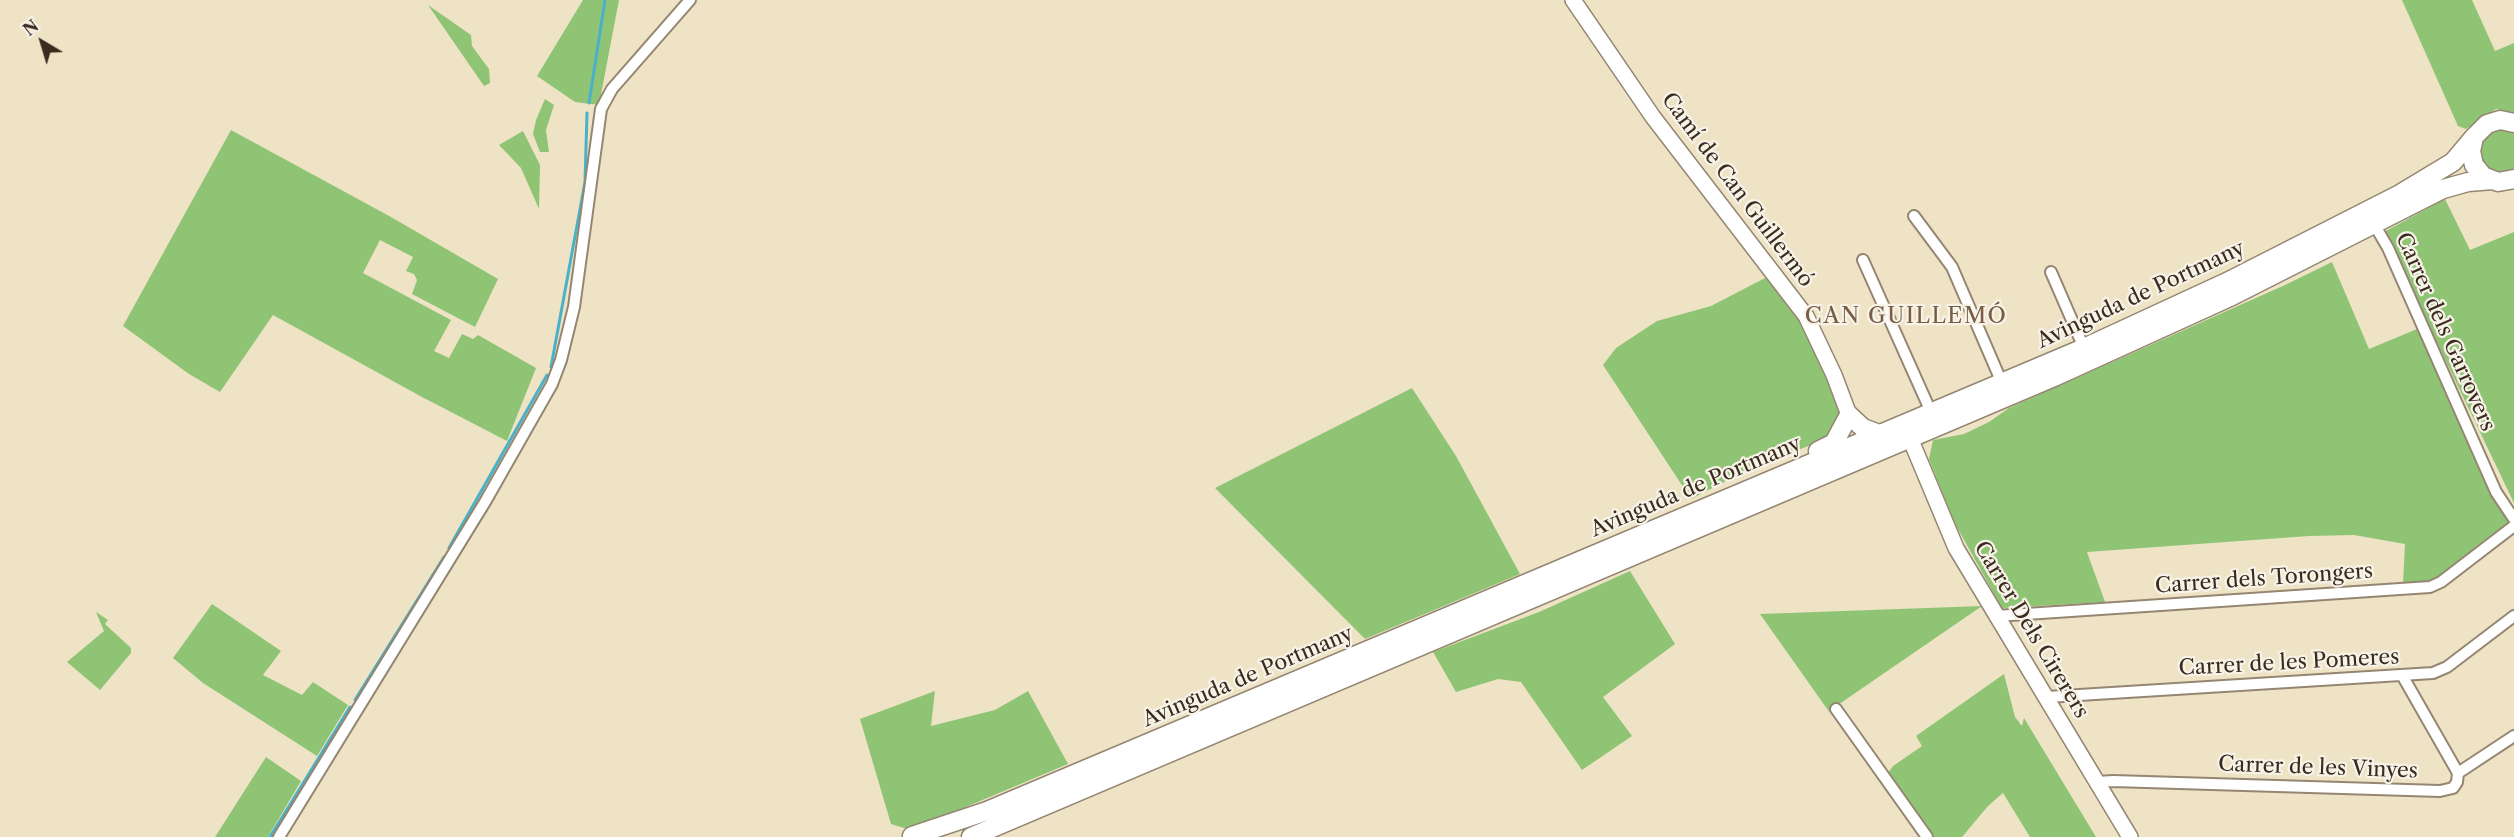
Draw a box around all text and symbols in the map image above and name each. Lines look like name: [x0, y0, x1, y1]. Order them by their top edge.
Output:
north arrow: [12, 12, 72, 72]
text: N: [19, 16, 43, 40]
street label: Camí de Can Guillermó: [1656, 88, 1818, 292]
street label: Carrer dels Garrovers: [2390, 229, 2500, 435]
street label: Avinguda de Portmany: [2033, 236, 2249, 354]
district label: CAN GUILLEMÓ: [1805, 304, 2007, 330]
street label: Avinguda de Portmany: [1587, 431, 1805, 543]
street label: Carrer Dels Cirerers: [1968, 537, 2094, 723]
street label: Carrer dels Torongers: [2154, 559, 2374, 599]
street label: Avinguda de Portmany: [1139, 621, 1357, 733]
street label: Carrer de les Pomeres: [2178, 645, 2400, 681]
street label: Carrer de les Vinyes: [2218, 752, 2418, 784]

